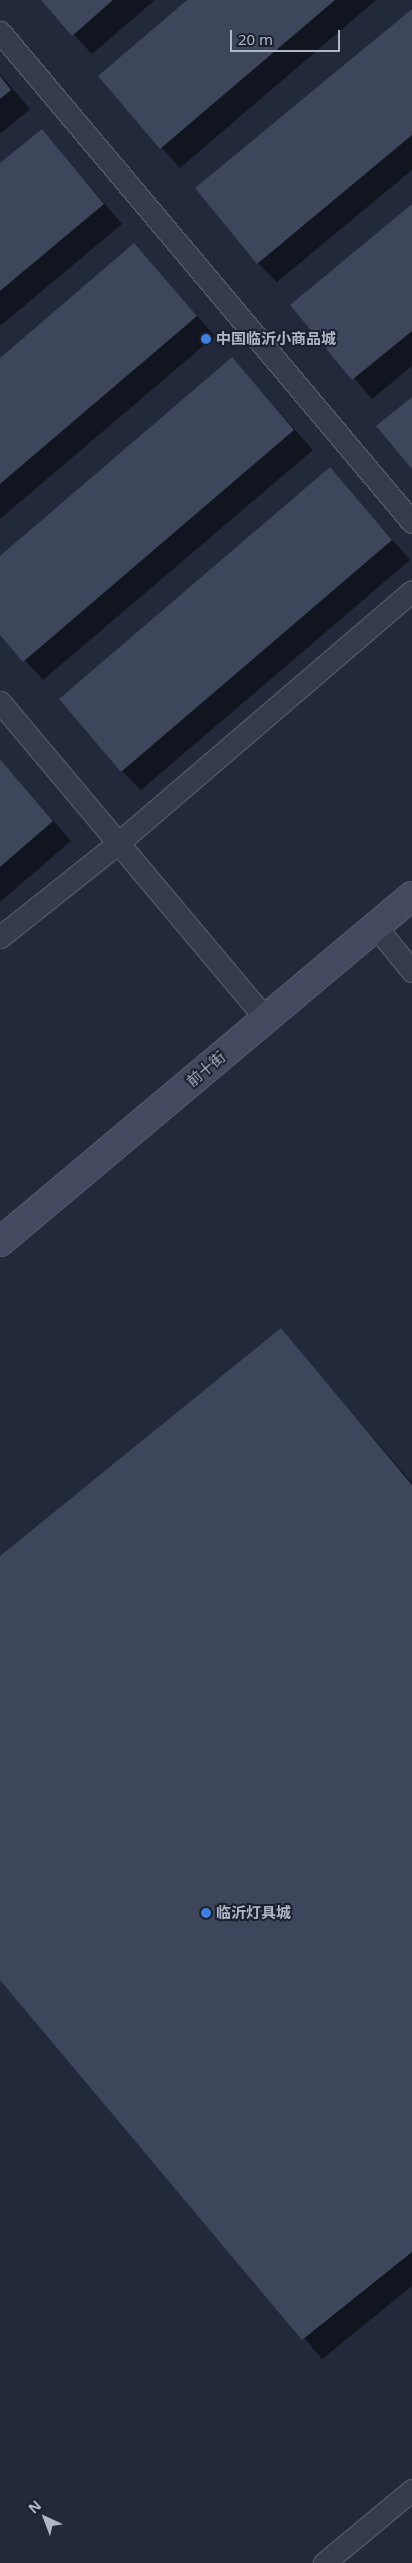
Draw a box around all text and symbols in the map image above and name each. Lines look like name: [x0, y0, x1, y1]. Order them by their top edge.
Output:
scale bar: [232, 20, 342, 52]
text: 20 m: [238, 29, 273, 49]
place label: 中国临沂小商品城: [216, 330, 336, 348]
marker: 中国临沂小商品城: [200, 333, 212, 345]
street label: 前十街: [183, 1048, 229, 1090]
place label: 临沂灯具城: [216, 1904, 291, 1922]
marker: 临沂灯具城: [200, 1907, 212, 1919]
north arrow: [20, 2493, 70, 2543]
text: N: [24, 2496, 45, 2518]

